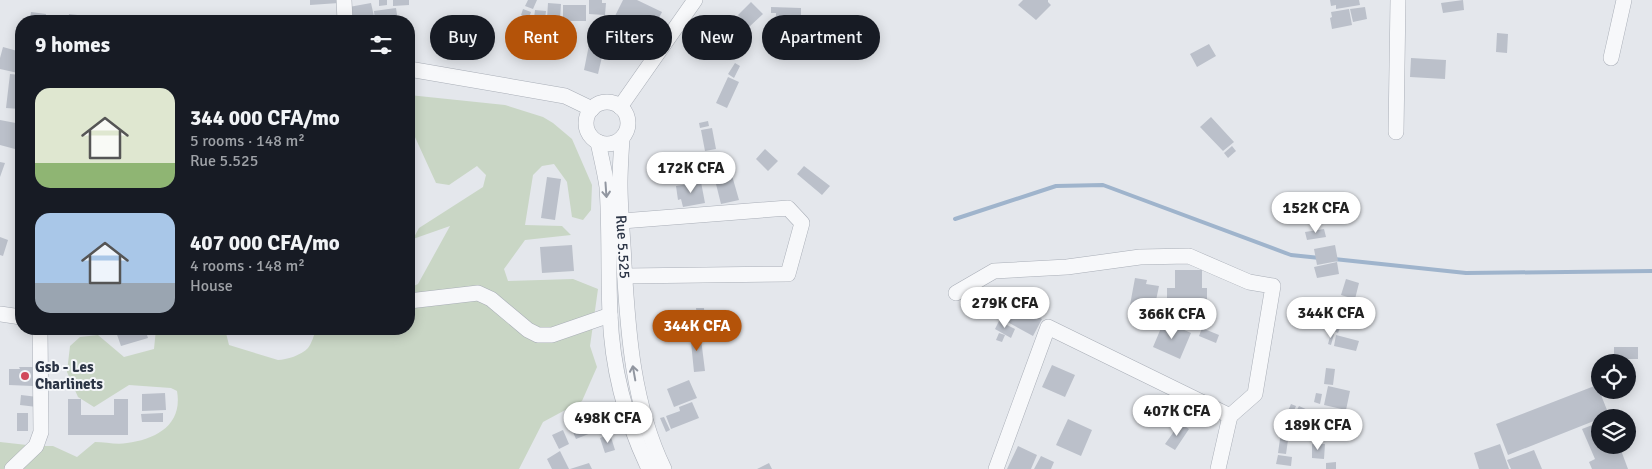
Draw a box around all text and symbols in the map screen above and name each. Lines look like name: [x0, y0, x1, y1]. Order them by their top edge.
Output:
chip: Buy: [430, 15, 495, 60]
chip: Rent: [505, 15, 577, 60]
chip: Filters: [587, 15, 672, 60]
chip: New: [682, 15, 752, 60]
chip: Apartment: [762, 15, 880, 60]
icon: filters: [367, 31, 395, 59]
text: 9 homes: [35, 32, 110, 58]
text: 344 000 CFA/mo: [190, 105, 340, 131]
icon: home: [75, 108, 135, 168]
text: 5 rooms · 148 m²: [190, 131, 305, 151]
text: Rue 5.525: [190, 151, 258, 171]
pin: 172K CFA: [639, 152, 743, 194]
text: 172K CFA: [658, 158, 724, 178]
one-way arrow: [602, 182, 611, 198]
pin: 152K CFA: [1264, 192, 1368, 234]
text: 152K CFA: [1283, 198, 1349, 218]
street label: Rue 5.525: [612, 214, 634, 279]
text: 407 000 CFA/mo: [190, 230, 340, 256]
icon: home: [75, 233, 135, 293]
text: 4 rooms · 148 m²: [190, 256, 305, 276]
text: House: [190, 276, 233, 296]
pin: 279K CFA: [953, 286, 1057, 329]
text: 279K CFA: [972, 293, 1038, 313]
pin: 344K CFA: [1279, 296, 1383, 339]
pin: 366K CFA: [1120, 298, 1224, 340]
text: 344K CFA: [1298, 303, 1364, 323]
text: 366K CFA: [1139, 304, 1205, 324]
pin: 344K CFA: [645, 310, 749, 352]
text: 344K CFA: [664, 316, 730, 336]
map controls: [1591, 354, 1636, 454]
button: locate: [1591, 354, 1636, 399]
place label: Gsb - Les Charlinets: [35, 358, 103, 393]
one-way arrow: [629, 365, 639, 381]
marker: Gsb - Les Charlinets: [19, 370, 31, 382]
pin: 407K CFA: [1125, 394, 1229, 437]
text: 407K CFA: [1144, 401, 1210, 421]
pin: 498K CFA: [556, 402, 660, 444]
text: 498K CFA: [575, 408, 641, 428]
pin: 189K CFA: [1266, 408, 1370, 451]
button: layers: [1591, 409, 1636, 454]
text: 189K CFA: [1285, 415, 1351, 435]

